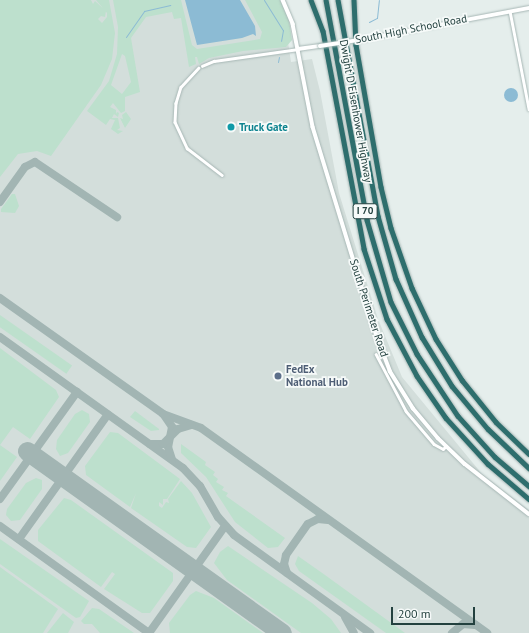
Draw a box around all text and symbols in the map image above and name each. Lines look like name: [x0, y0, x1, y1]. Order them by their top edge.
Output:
street label: South High School Road: [354, 12, 468, 46]
street label: Dwight D Eisenhower Highway: [337, 38, 375, 184]
place label: Truck Gate: [239, 120, 288, 134]
marker: Truck Gate: [226, 122, 236, 132]
road number: I 70: [352, 203, 378, 219]
street label: South Perimeter Road: [347, 257, 391, 359]
place label: FedEx National Hub: [286, 363, 348, 389]
marker: FedEx National Hub: [273, 371, 283, 381]
scale bar: [393, 599, 477, 625]
text: 200 m: [398, 606, 431, 621]

